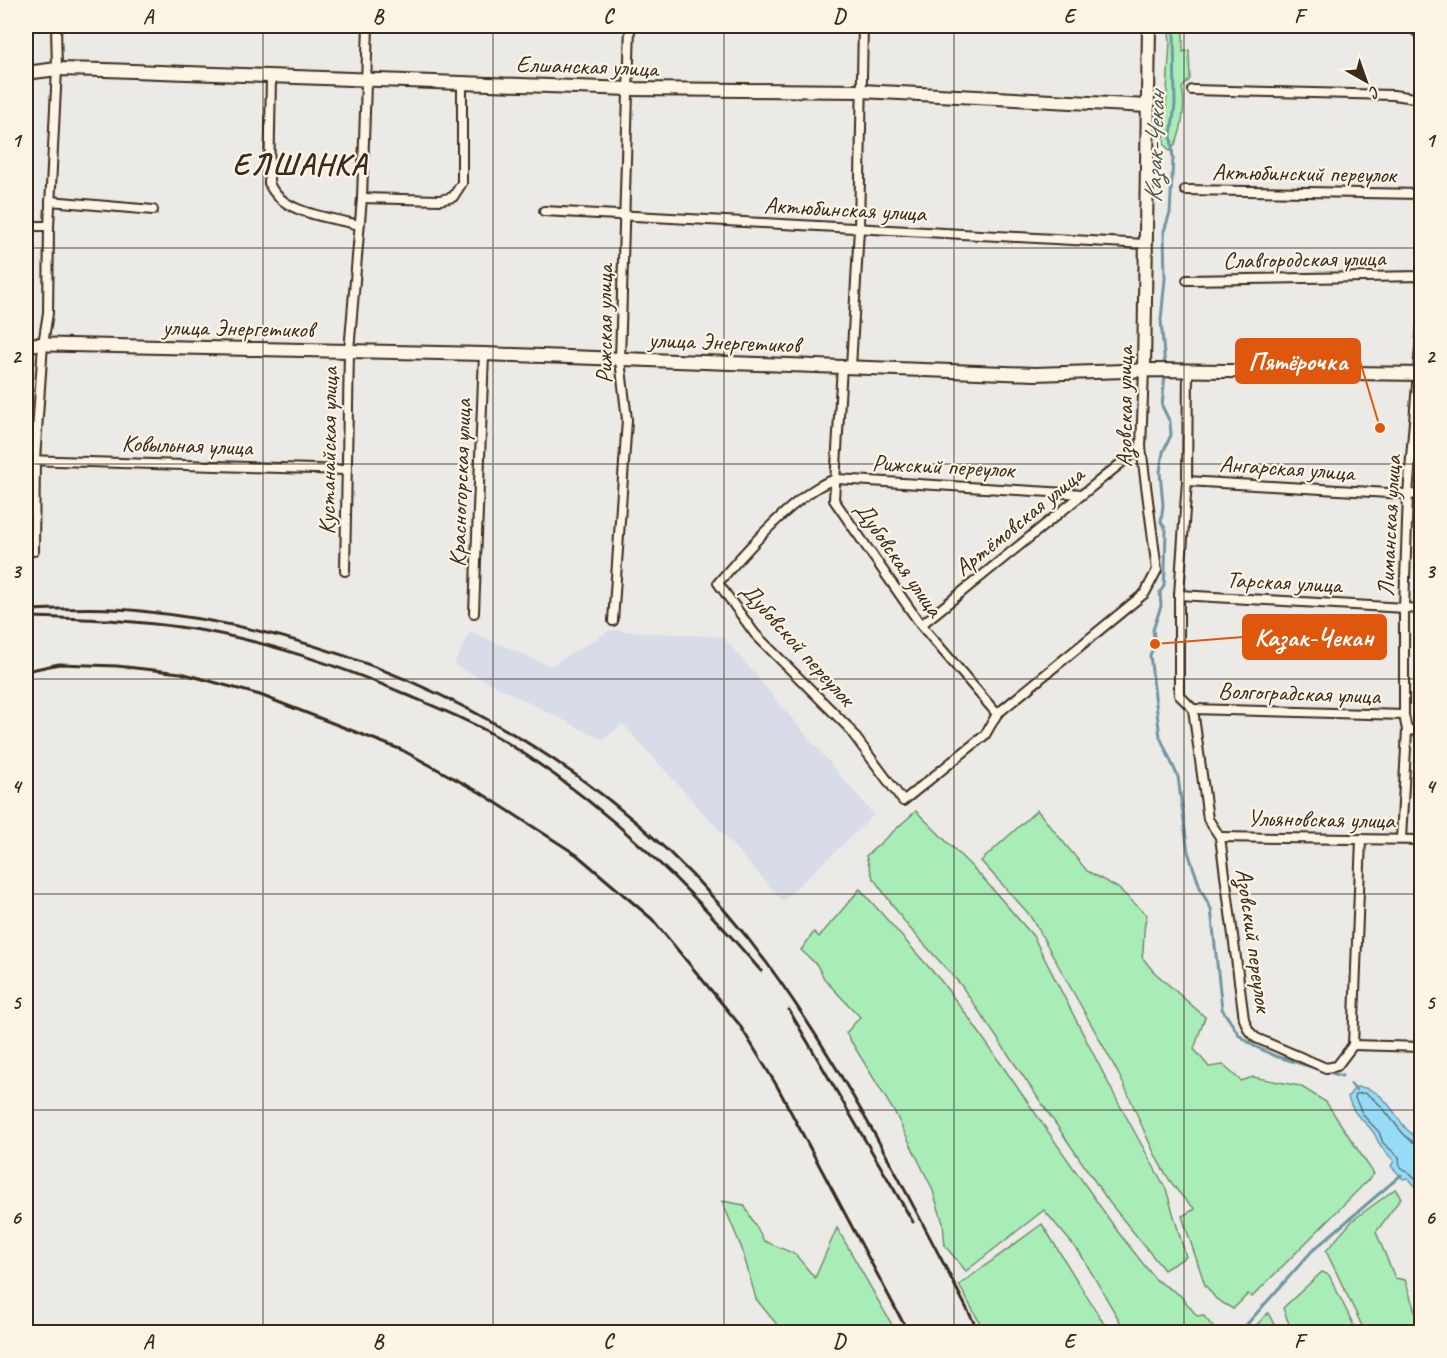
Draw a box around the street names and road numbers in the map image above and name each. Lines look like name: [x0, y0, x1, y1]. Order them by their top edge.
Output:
street label: Елшанская улица: [515, 49, 661, 84]
street label: Актюбинский переулок: [1212, 156, 1398, 190]
street label: Актюбинская улица: [763, 190, 928, 228]
street label: Славгородская улица: [1223, 243, 1387, 275]
street label: Рижская улица: [589, 262, 619, 383]
street label: улица Энергетиков: [160, 312, 318, 344]
street label: улица Энергетиков: [646, 324, 804, 360]
street label: Азовская улица: [1109, 345, 1140, 467]
street label: Кустанайская улица: [312, 366, 344, 535]
street label: Красногорская улица: [442, 397, 478, 567]
street label: Ковыльная улица: [121, 428, 254, 462]
street label: Рижский переулок: [871, 447, 1017, 485]
street label: Ангарская улица: [1218, 448, 1358, 488]
street label: Лиманская улица: [1370, 453, 1408, 597]
street label: Артёмовская улица: [948, 458, 1092, 582]
street label: Дубовская улица: [848, 495, 951, 624]
street label: Тарская улица: [1226, 564, 1345, 600]
street label: Дубовской переулок: [734, 576, 863, 714]
street label: Волгоградская улица: [1217, 675, 1382, 711]
street label: Ульяновская улица: [1247, 803, 1396, 835]
street label: Азовский переулок: [1228, 866, 1279, 1016]

